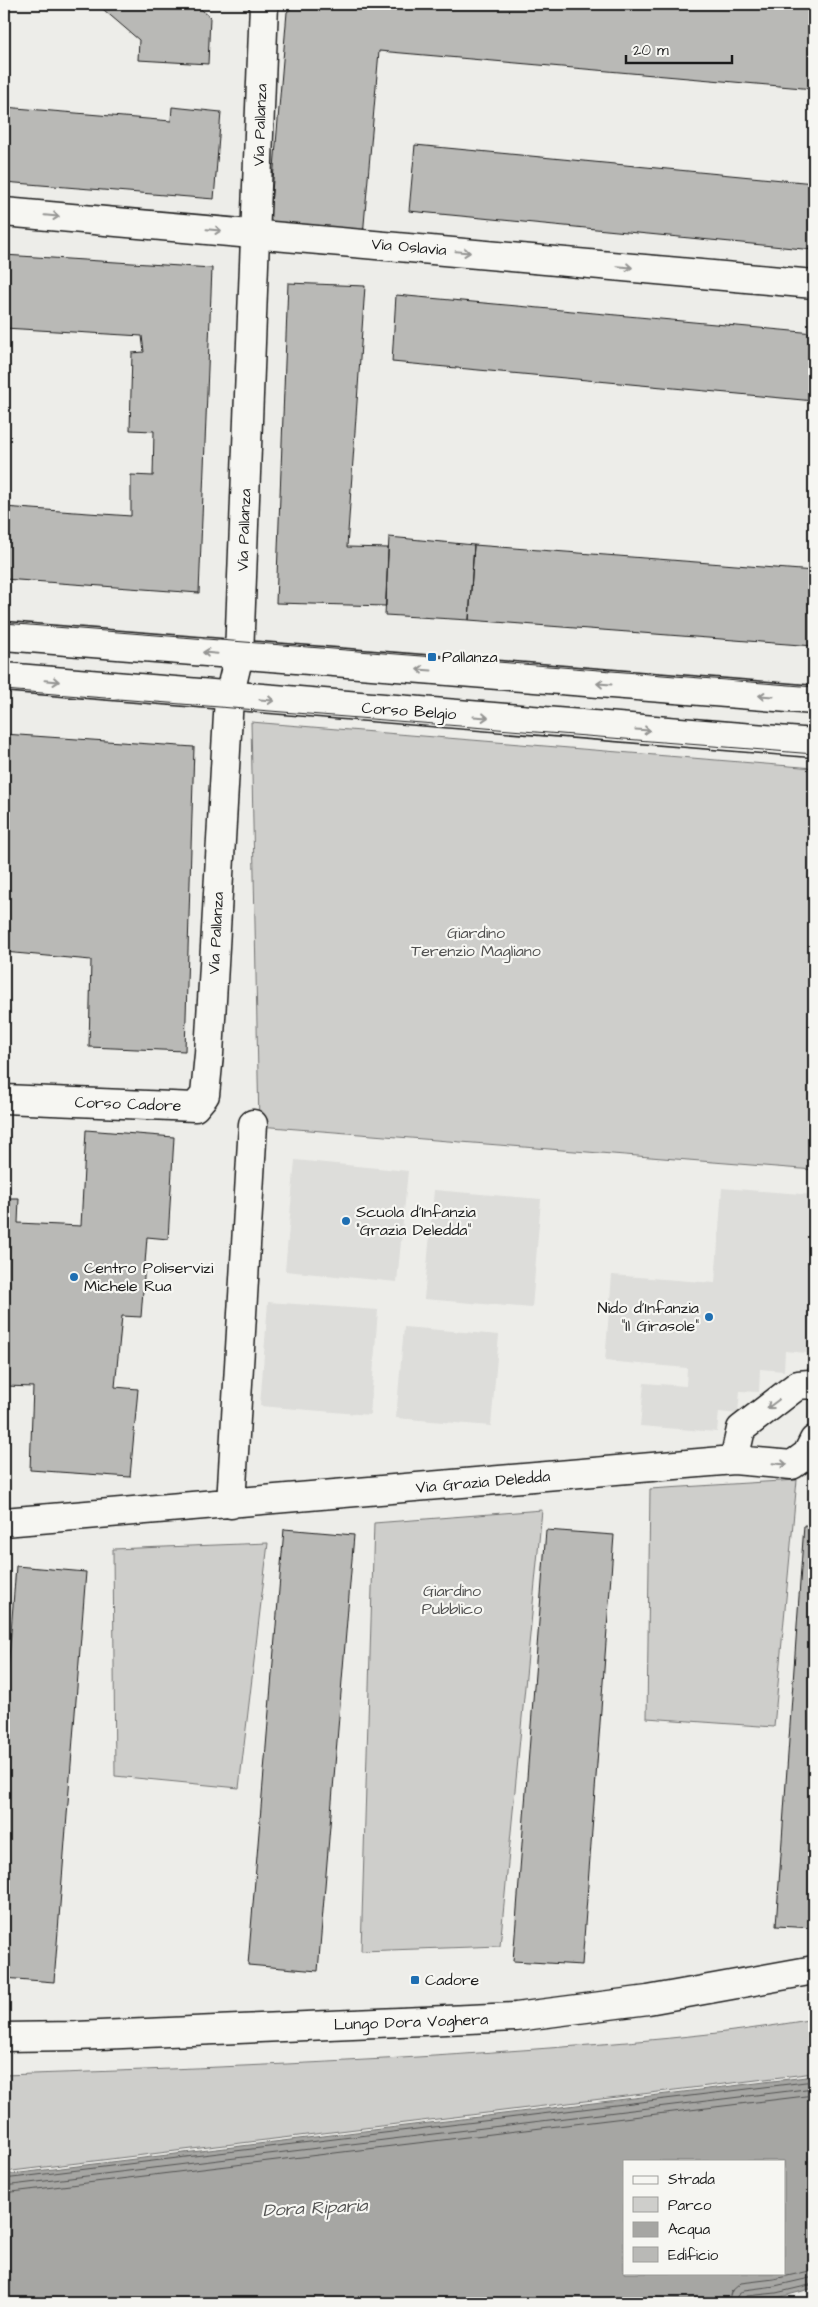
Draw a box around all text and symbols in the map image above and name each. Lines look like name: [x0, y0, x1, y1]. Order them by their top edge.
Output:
scale bar: [626, 32, 732, 64]
text: 20 m: [633, 40, 669, 61]
street label: Via Pallanza: [248, 83, 272, 167]
one-way arrow: [44, 212, 60, 221]
one-way arrow: [206, 225, 222, 235]
street label: Via Oslavia: [371, 233, 447, 261]
one-way arrow: [455, 248, 471, 257]
one-way arrow: [617, 262, 633, 272]
street label: Via Pallanza: [232, 488, 256, 572]
place label: Pallanza: [442, 646, 498, 668]
one-way arrow: [202, 648, 218, 658]
marker: Pallanza: [426, 651, 438, 663]
one-way arrow: [416, 665, 432, 674]
one-way arrow: [44, 677, 60, 686]
one-way arrow: [596, 679, 612, 688]
one-way arrow: [758, 692, 774, 701]
one-way arrow: [258, 695, 274, 705]
street label: Corso Belgio: [361, 697, 457, 726]
one-way arrow: [473, 712, 489, 721]
one-way arrow: [635, 725, 651, 734]
street label: Via Pallanza: [203, 891, 229, 975]
park label: Giardino Terenzio Magliano: [411, 922, 541, 963]
street label: Corso Cadore: [74, 1091, 182, 1117]
place label: Scuola d'Infanzia "Grazia Deledda": [356, 1201, 476, 1241]
marker: Scuola d'Infanzia "Grazia Deledda": [340, 1215, 352, 1227]
place label: Centro Poliservizi Michele Rua: [84, 1257, 214, 1297]
marker: Centro Poliservizi Michele Rua: [68, 1271, 80, 1283]
place label: Nido d’Infanzia "Il Girasole": [598, 1297, 699, 1337]
marker: Nido d’Infanzia "Il Girasole": [703, 1311, 715, 1323]
one-way arrow: [767, 1399, 780, 1410]
one-way arrow: [772, 1460, 788, 1469]
street label: Via Grazia Deledda: [415, 1465, 551, 1499]
park label: Giardino Pubblico: [422, 1580, 482, 1620]
place label: Cadore: [425, 1969, 480, 1991]
marker: Cadore: [409, 1974, 421, 1986]
street label: Lungo Dora Voghera: [333, 2008, 489, 2037]
legend: [623, 2160, 786, 2274]
text: Strada: [668, 2169, 715, 2190]
water label: Dora Riparia: [262, 2193, 369, 2223]
text: Parco: [668, 2195, 712, 2216]
text: Acqua: [668, 2219, 710, 2240]
text: Edificio: [668, 2245, 719, 2266]

